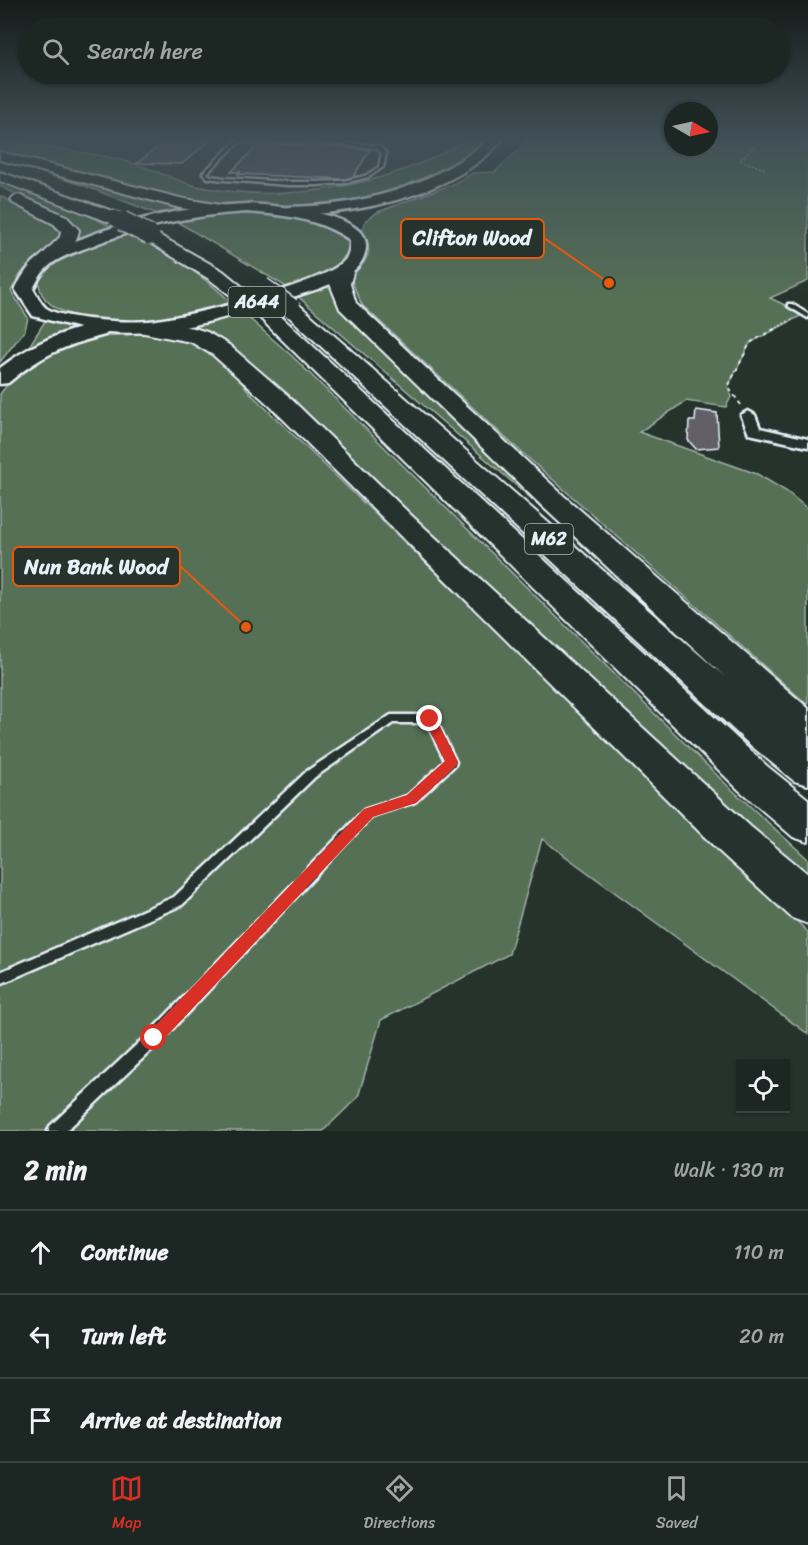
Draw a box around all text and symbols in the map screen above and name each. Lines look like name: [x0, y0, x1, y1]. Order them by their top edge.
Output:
search box: [18, 18, 790, 84]
text: Search here: [87, 32, 203, 71]
icon: search: [39, 35, 72, 68]
north arrow: [664, 102, 718, 156]
callout: Clifton Wood: [401, 219, 544, 258]
text: Clifton Wood: [412, 219, 533, 257]
road number: A644: [228, 287, 286, 317]
road number: M62: [525, 524, 573, 554]
callout: Nun Bank Wood: [13, 547, 180, 586]
text: Nun Bank Wood: [23, 548, 170, 586]
route end: [416, 705, 442, 731]
route start: [140, 1024, 166, 1050]
map controls: [736, 1059, 790, 1113]
button: locate: [736, 1059, 790, 1113]
text: 2 min: [24, 1147, 87, 1193]
text: Walk · 130 m: [674, 1153, 784, 1188]
text: Continue: [81, 1233, 169, 1272]
text: 110 m: [734, 1235, 784, 1270]
icon: ahead: [24, 1236, 57, 1269]
text: Turn left: [81, 1317, 166, 1356]
text: 20 m: [739, 1319, 784, 1354]
icon: left: [24, 1320, 57, 1353]
text: Arrive at destination: [81, 1401, 282, 1440]
icon: arrive: [24, 1404, 57, 1437]
tab: Map: [110, 1472, 143, 1537]
tab: Directions: [364, 1472, 435, 1537]
tab: Saved: [656, 1472, 698, 1537]

